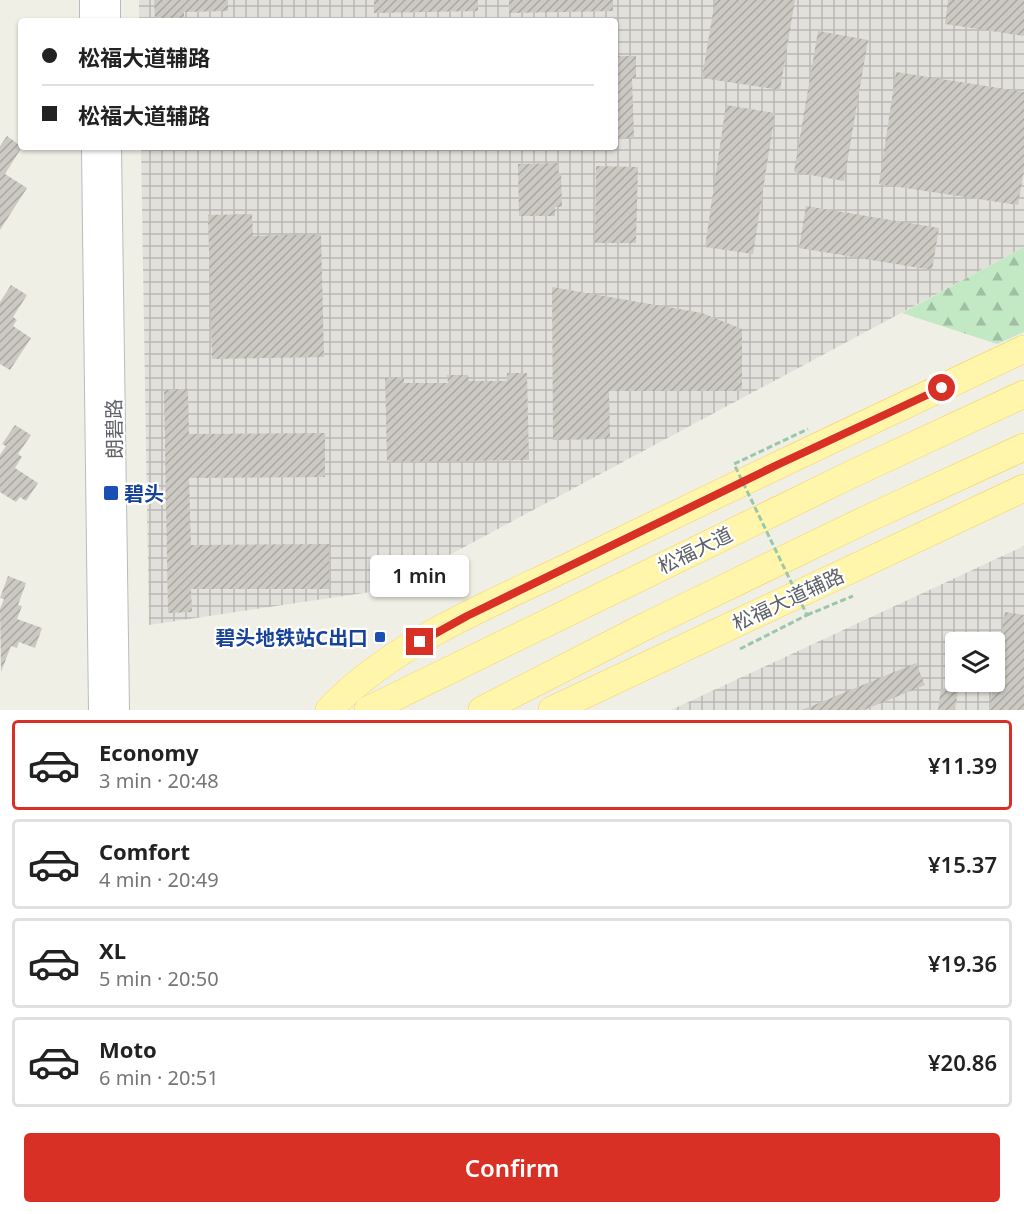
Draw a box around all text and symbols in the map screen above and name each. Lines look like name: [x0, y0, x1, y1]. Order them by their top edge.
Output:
text: 松福大道辅路: [78, 42, 210, 72]
text: 松福大道辅路: [78, 100, 210, 130]
route start: [928, 374, 955, 401]
street label: 朗碧路: [100, 399, 128, 459]
place label: 碧头: [124, 480, 164, 507]
marker: 碧头: [102, 484, 120, 502]
street label: 松福大道: [653, 520, 737, 580]
callout: 1 min: [370, 555, 470, 597]
street label: 松福大道辅路: [728, 561, 848, 637]
text: 1 min: [392, 562, 447, 589]
place label: 碧头地铁站C出口: [215, 624, 368, 651]
route end: [406, 628, 433, 655]
marker: 碧头地铁站C出口: [373, 630, 387, 644]
map controls: [945, 632, 1005, 692]
button: layers: [945, 632, 1005, 692]
text: Economy: [99, 737, 198, 767]
icon: car: [27, 738, 81, 792]
text: ¥11.39: [928, 750, 997, 780]
text: 3 min · 20:48: [99, 767, 219, 794]
text: Comfort: [99, 836, 190, 866]
icon: car: [27, 837, 81, 891]
text: ¥15.37: [928, 849, 997, 879]
text: 4 min · 20:49: [99, 866, 219, 893]
text: XL: [99, 935, 126, 965]
icon: car: [27, 936, 81, 990]
text: ¥19.36: [928, 948, 997, 978]
text: 5 min · 20:50: [99, 965, 219, 992]
text: Moto: [99, 1034, 157, 1064]
icon: car: [27, 1035, 81, 1089]
text: ¥20.86: [928, 1047, 997, 1077]
text: 6 min · 20:51: [99, 1064, 219, 1091]
button: Confirm: [24, 1133, 1000, 1202]

